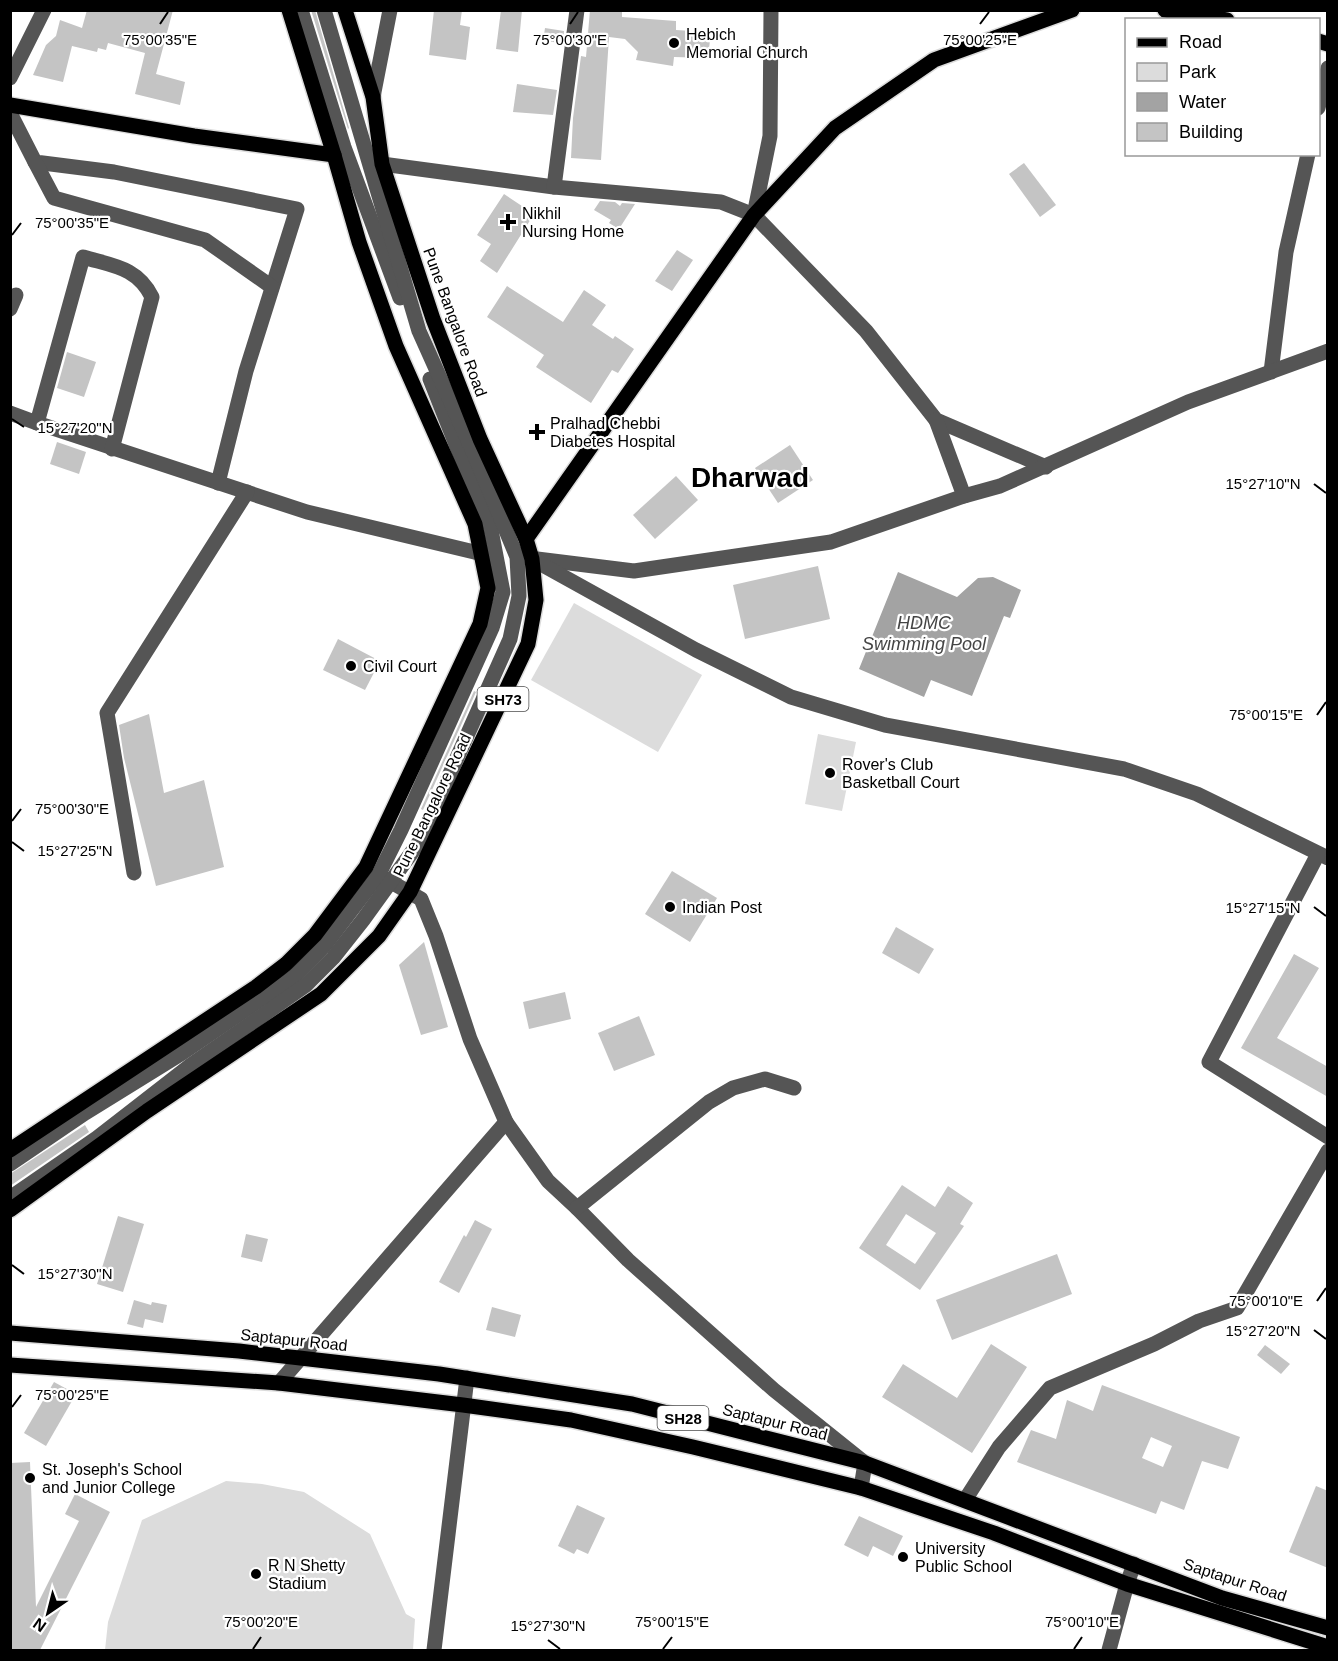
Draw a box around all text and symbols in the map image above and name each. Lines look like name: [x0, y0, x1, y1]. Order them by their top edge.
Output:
legend: [1125, 18, 1320, 156]
place label: Hebich Memorial Church: [686, 26, 808, 61]
text: 75°00'35"E: [123, 31, 197, 48]
text: 75°00'30"E: [533, 31, 607, 48]
text: 75°00'25"E: [943, 31, 1017, 48]
text: Road: [1179, 32, 1222, 52]
marker: Hebich Memorial Church: [667, 36, 681, 50]
text: Park: [1179, 62, 1217, 82]
text: Water: [1179, 92, 1226, 112]
text: Building: [1179, 122, 1243, 142]
place label: Nikhil Nursing Home: [522, 205, 624, 240]
marker: Nikhil Nursing Home: [499, 213, 517, 231]
text: 75°00'35"E: [35, 214, 109, 231]
street label: Pune Bangalore Road: [420, 245, 490, 399]
place label: Pralhad Chebbi Diabetes Hospital: [550, 415, 675, 450]
text: 15°27'20"N: [37, 419, 113, 436]
marker: Pralhad Chebbi Diabetes Hospital: [528, 423, 546, 441]
district label: Dharwad: [691, 462, 809, 493]
text: 15°27'10"N: [1225, 475, 1301, 492]
water label: HDMC Swimming Pool: [862, 613, 987, 654]
place label: Civil Court: [363, 658, 437, 675]
marker: Civil Court: [344, 659, 358, 673]
road number: SH73: [478, 687, 528, 711]
text: 75°00'15"E: [1229, 706, 1303, 723]
street label: Pune Bangalore Road: [390, 731, 474, 879]
place label: Rover's Club Basketball Court: [842, 756, 960, 791]
marker: Rover's Club Basketball Court: [823, 766, 837, 780]
text: 75°00'30"E: [35, 800, 109, 817]
text: 15°27'25"N: [37, 842, 113, 859]
place label: Indian Post: [682, 899, 763, 916]
text: 15°27'15"N: [1225, 899, 1301, 916]
marker: Indian Post: [663, 900, 677, 914]
text: 15°27'30"N: [37, 1265, 113, 1282]
text: 75°00'10"E: [1229, 1292, 1303, 1309]
text: 15°27'20"N: [1225, 1322, 1301, 1339]
street label: Saptapur Road: [240, 1326, 348, 1354]
text: 75°00'25"E: [35, 1386, 109, 1403]
street label: Saptapur Road: [721, 1401, 829, 1443]
road number: SH28: [658, 1406, 708, 1430]
place label: St. Joseph's School and Junior College: [42, 1461, 182, 1496]
marker: St. Joseph's School and Junior College: [23, 1471, 37, 1485]
place label: University Public School: [915, 1540, 1012, 1575]
marker: University Public School: [896, 1550, 910, 1564]
street label: Saptapur Road: [1181, 1555, 1289, 1605]
place label: R N Shetty Stadium: [268, 1557, 345, 1592]
marker: R N Shetty Stadium: [249, 1567, 263, 1581]
north arrow: [18, 1583, 78, 1643]
text: 75°00'20"E: [224, 1613, 298, 1630]
text: 75°00'15"E: [635, 1613, 709, 1630]
text: 75°00'10"E: [1045, 1613, 1119, 1630]
text: N: [30, 1615, 49, 1635]
text: 15°27'30"N: [510, 1617, 586, 1634]

